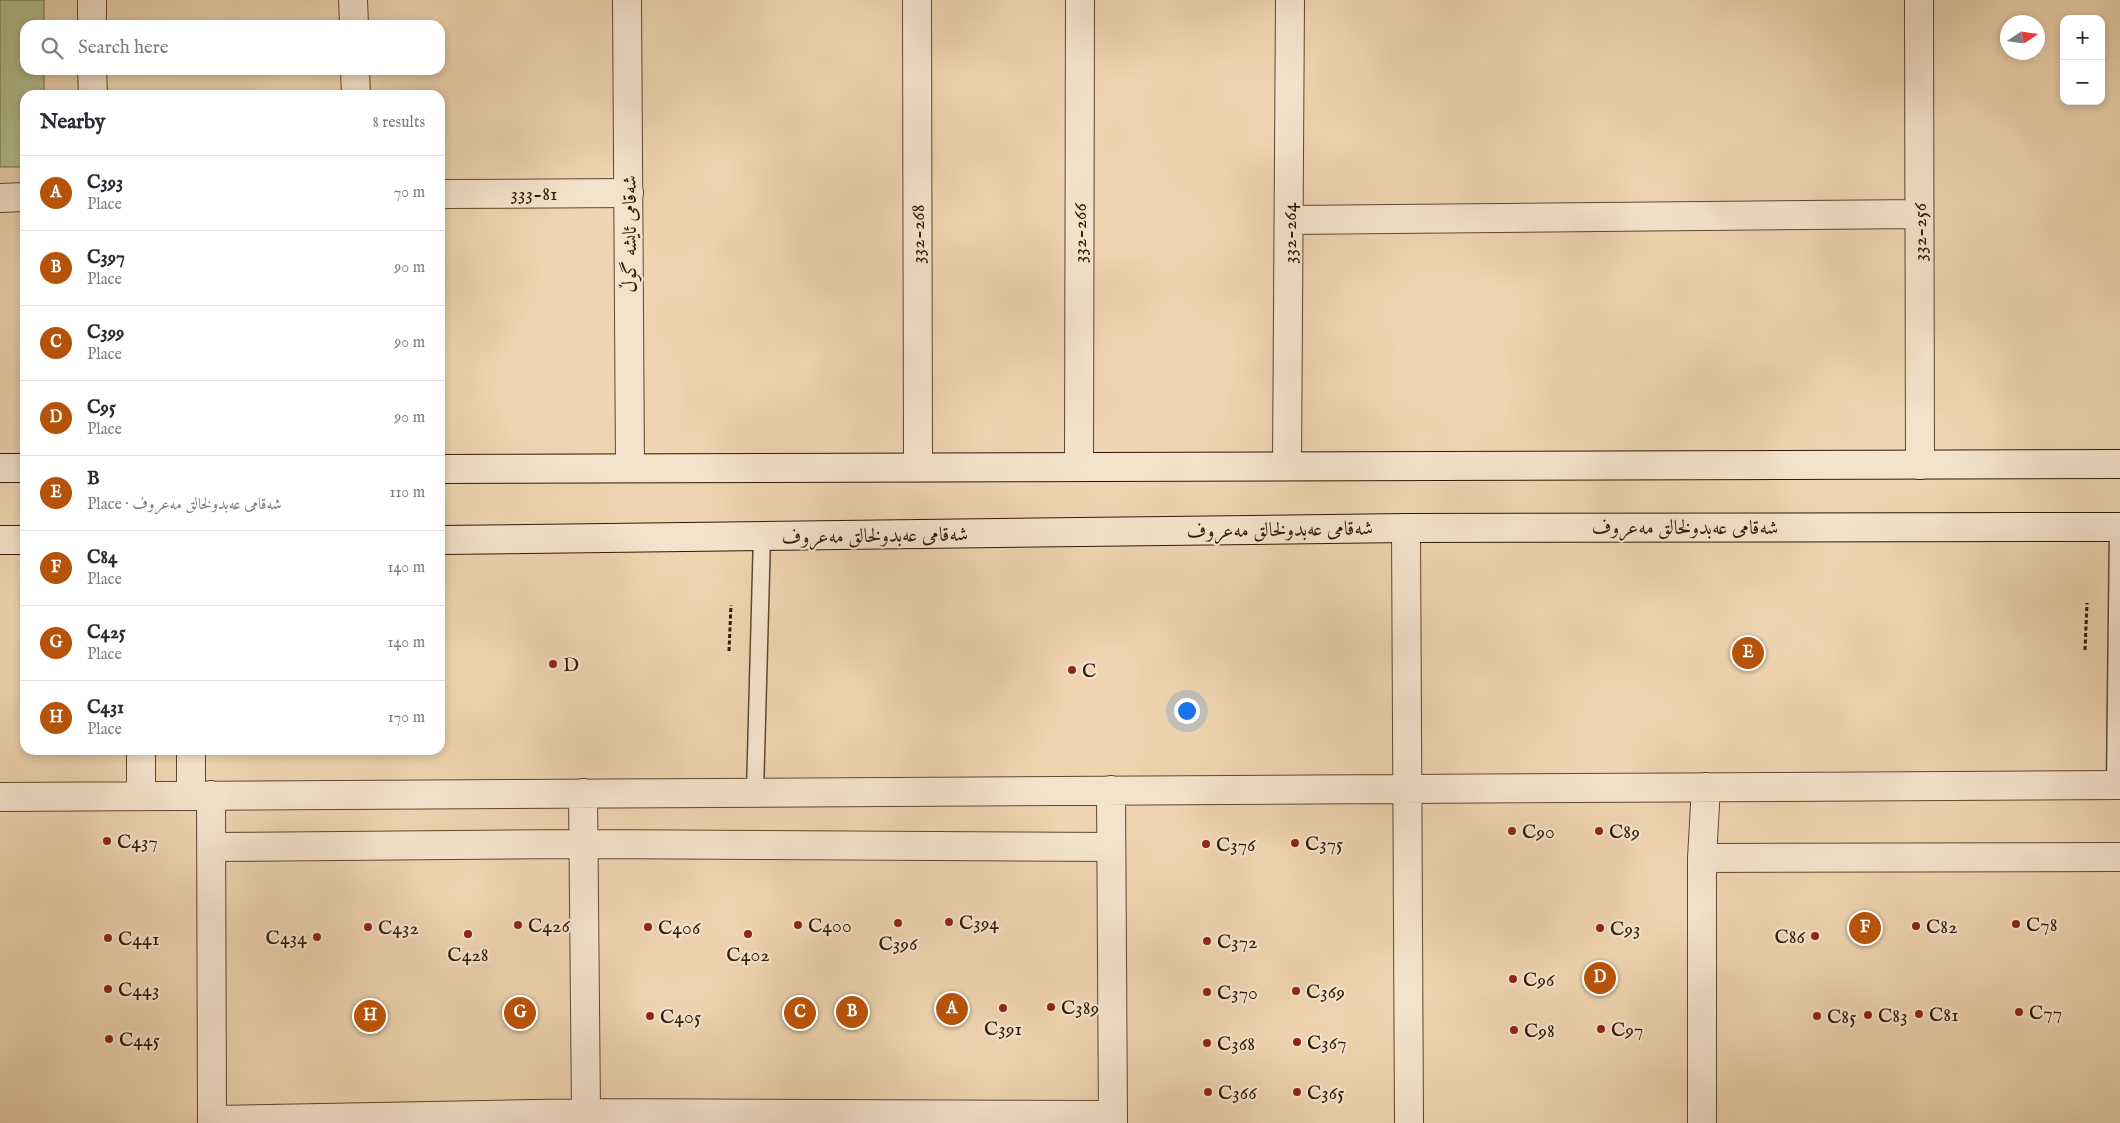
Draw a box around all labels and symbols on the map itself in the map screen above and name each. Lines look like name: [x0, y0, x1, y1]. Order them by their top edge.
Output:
north arrow: [2000, 15, 2045, 60]
street label: شەقامی ئایشە گوڵ: [618, 175, 643, 293]
street label: 333-81: [511, 182, 558, 207]
street label: 332-264: [1278, 202, 1303, 264]
street label: 332-256: [1908, 202, 1933, 261]
street label: 332-266: [1068, 203, 1093, 263]
street label: 332-268: [906, 204, 931, 264]
street label: شەقامی عەبدولخالق مەعروف: [1186, 516, 1374, 545]
street label: شەقامی عەبدولخالق مەعروف: [1592, 516, 1778, 541]
street label: شەقامی عەبدولخالق مەعروف: [781, 522, 969, 551]
pin: E: [1732, 634, 1764, 672]
place label: D: [563, 653, 579, 678]
marker: D: [547, 658, 559, 670]
place label: C: [1082, 659, 1096, 684]
marker: C: [1066, 664, 1078, 676]
your location: [1174, 698, 1200, 724]
place label: C90: [1522, 820, 1555, 845]
place label: C89: [1609, 820, 1640, 845]
marker: C90: [1506, 825, 1518, 837]
marker: C89: [1593, 825, 1605, 837]
place label: C437: [117, 830, 158, 855]
place label: C375: [1305, 832, 1343, 857]
place label: C376: [1216, 833, 1256, 858]
marker: C437: [101, 835, 113, 847]
marker: C375: [1289, 837, 1301, 849]
marker: C376: [1200, 838, 1212, 850]
pin: F: [1849, 909, 1881, 947]
place label: C394: [959, 911, 999, 936]
place label: C78: [2026, 913, 2058, 938]
place label: C426: [528, 914, 570, 939]
place label: C400: [808, 914, 852, 939]
place label: C82: [1926, 915, 1958, 940]
place label: C432: [378, 916, 419, 941]
place label: C406: [658, 916, 701, 941]
marker: C394: [943, 916, 955, 928]
marker: C396: [892, 917, 904, 929]
place label: C93: [1610, 917, 1641, 942]
marker: C78: [2010, 918, 2022, 930]
marker: C426: [512, 919, 524, 931]
marker: C400: [792, 919, 804, 931]
marker: C82: [1910, 920, 1922, 932]
marker: C432: [362, 921, 374, 933]
marker: C406: [642, 921, 654, 933]
marker: C93: [1594, 922, 1606, 934]
place label: C86: [1774, 925, 1806, 950]
place label: C434: [266, 926, 307, 951]
place label: C441: [118, 927, 159, 952]
marker: C428: [462, 928, 474, 940]
marker: C402: [742, 928, 754, 940]
place label: C372: [1217, 930, 1258, 955]
marker: C86: [1809, 930, 1821, 942]
marker: C434: [311, 931, 323, 943]
marker: C441: [102, 932, 114, 944]
place label: C396: [879, 932, 918, 957]
marker: C372: [1201, 935, 1213, 947]
place label: C428: [447, 943, 489, 968]
place label: C402: [726, 943, 770, 968]
pin: D: [1584, 959, 1616, 997]
place label: C96: [1523, 968, 1555, 993]
marker: C96: [1507, 973, 1519, 985]
place label: C443: [118, 978, 159, 1003]
place label: C369: [1306, 980, 1345, 1005]
place label: C370: [1217, 981, 1258, 1006]
marker: C443: [102, 983, 114, 995]
marker: C369: [1290, 985, 1302, 997]
marker: C370: [1201, 986, 1213, 998]
pin: A: [936, 990, 968, 1028]
pin: B: [836, 993, 868, 1031]
pin: G: [504, 994, 536, 1032]
pin: C: [784, 994, 816, 1032]
place label: C389: [1061, 996, 1099, 1021]
pin: H: [354, 997, 386, 1035]
marker: C389: [1045, 1001, 1057, 1013]
place label: C77: [2029, 1001, 2062, 1026]
marker: C391: [997, 1002, 1009, 1014]
place label: C81: [1929, 1003, 1959, 1028]
place label: C83: [1878, 1004, 1908, 1029]
place label: C405: [660, 1005, 701, 1030]
place label: C85: [1827, 1005, 1856, 1030]
marker: C77: [2013, 1006, 2025, 1018]
marker: C81: [1913, 1008, 1925, 1020]
marker: C83: [1862, 1009, 1874, 1021]
marker: C405: [644, 1010, 656, 1022]
marker: C85: [1811, 1010, 1823, 1022]
place label: C391: [984, 1017, 1022, 1042]
place label: C97: [1611, 1018, 1643, 1043]
place label: C98: [1524, 1019, 1555, 1044]
marker: C97: [1595, 1023, 1607, 1035]
marker: C98: [1508, 1024, 1520, 1036]
place label: C445: [119, 1028, 160, 1053]
place label: C367: [1307, 1031, 1347, 1056]
place label: C368: [1217, 1032, 1255, 1057]
marker: C445: [103, 1033, 115, 1045]
marker: C367: [1291, 1036, 1303, 1048]
marker: C368: [1201, 1037, 1213, 1049]
place label: C366: [1218, 1081, 1257, 1106]
place label: C365: [1307, 1081, 1344, 1106]
marker: C366: [1202, 1086, 1214, 1098]
marker: C365: [1291, 1086, 1303, 1098]

